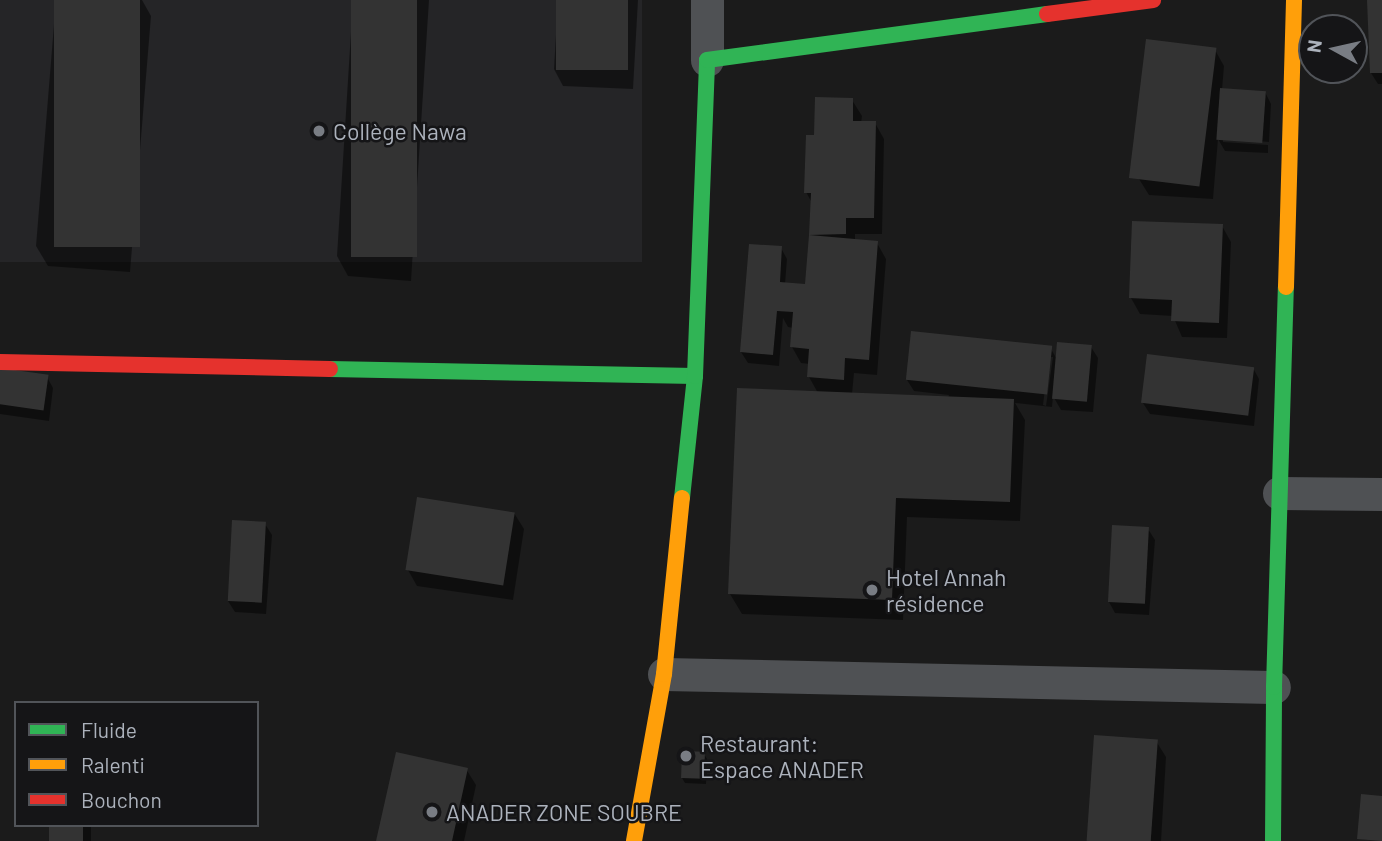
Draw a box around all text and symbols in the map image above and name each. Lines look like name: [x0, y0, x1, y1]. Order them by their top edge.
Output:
north arrow: [1298, 14, 1368, 84]
text: N: [1301, 38, 1326, 54]
place label: Collège Nawa: [333, 117, 467, 145]
marker: Collège Nawa: [311, 123, 327, 139]
place label: Hotel Annah résidence: [886, 563, 1007, 617]
marker: Hotel Annah résidence: [864, 582, 880, 598]
legend: [14, 701, 259, 827]
text: Fluide: [81, 717, 137, 742]
place label: Restaurant: Espace ANADER: [700, 729, 864, 783]
marker: Restaurant: Espace ANADER: [678, 748, 694, 764]
text: Ralenti: [81, 752, 145, 777]
text: Bouchon: [81, 787, 162, 812]
place label: ANADER ZONE SOUBRE: [446, 798, 682, 826]
marker: ANADER ZONE SOUBRE: [424, 804, 440, 820]

